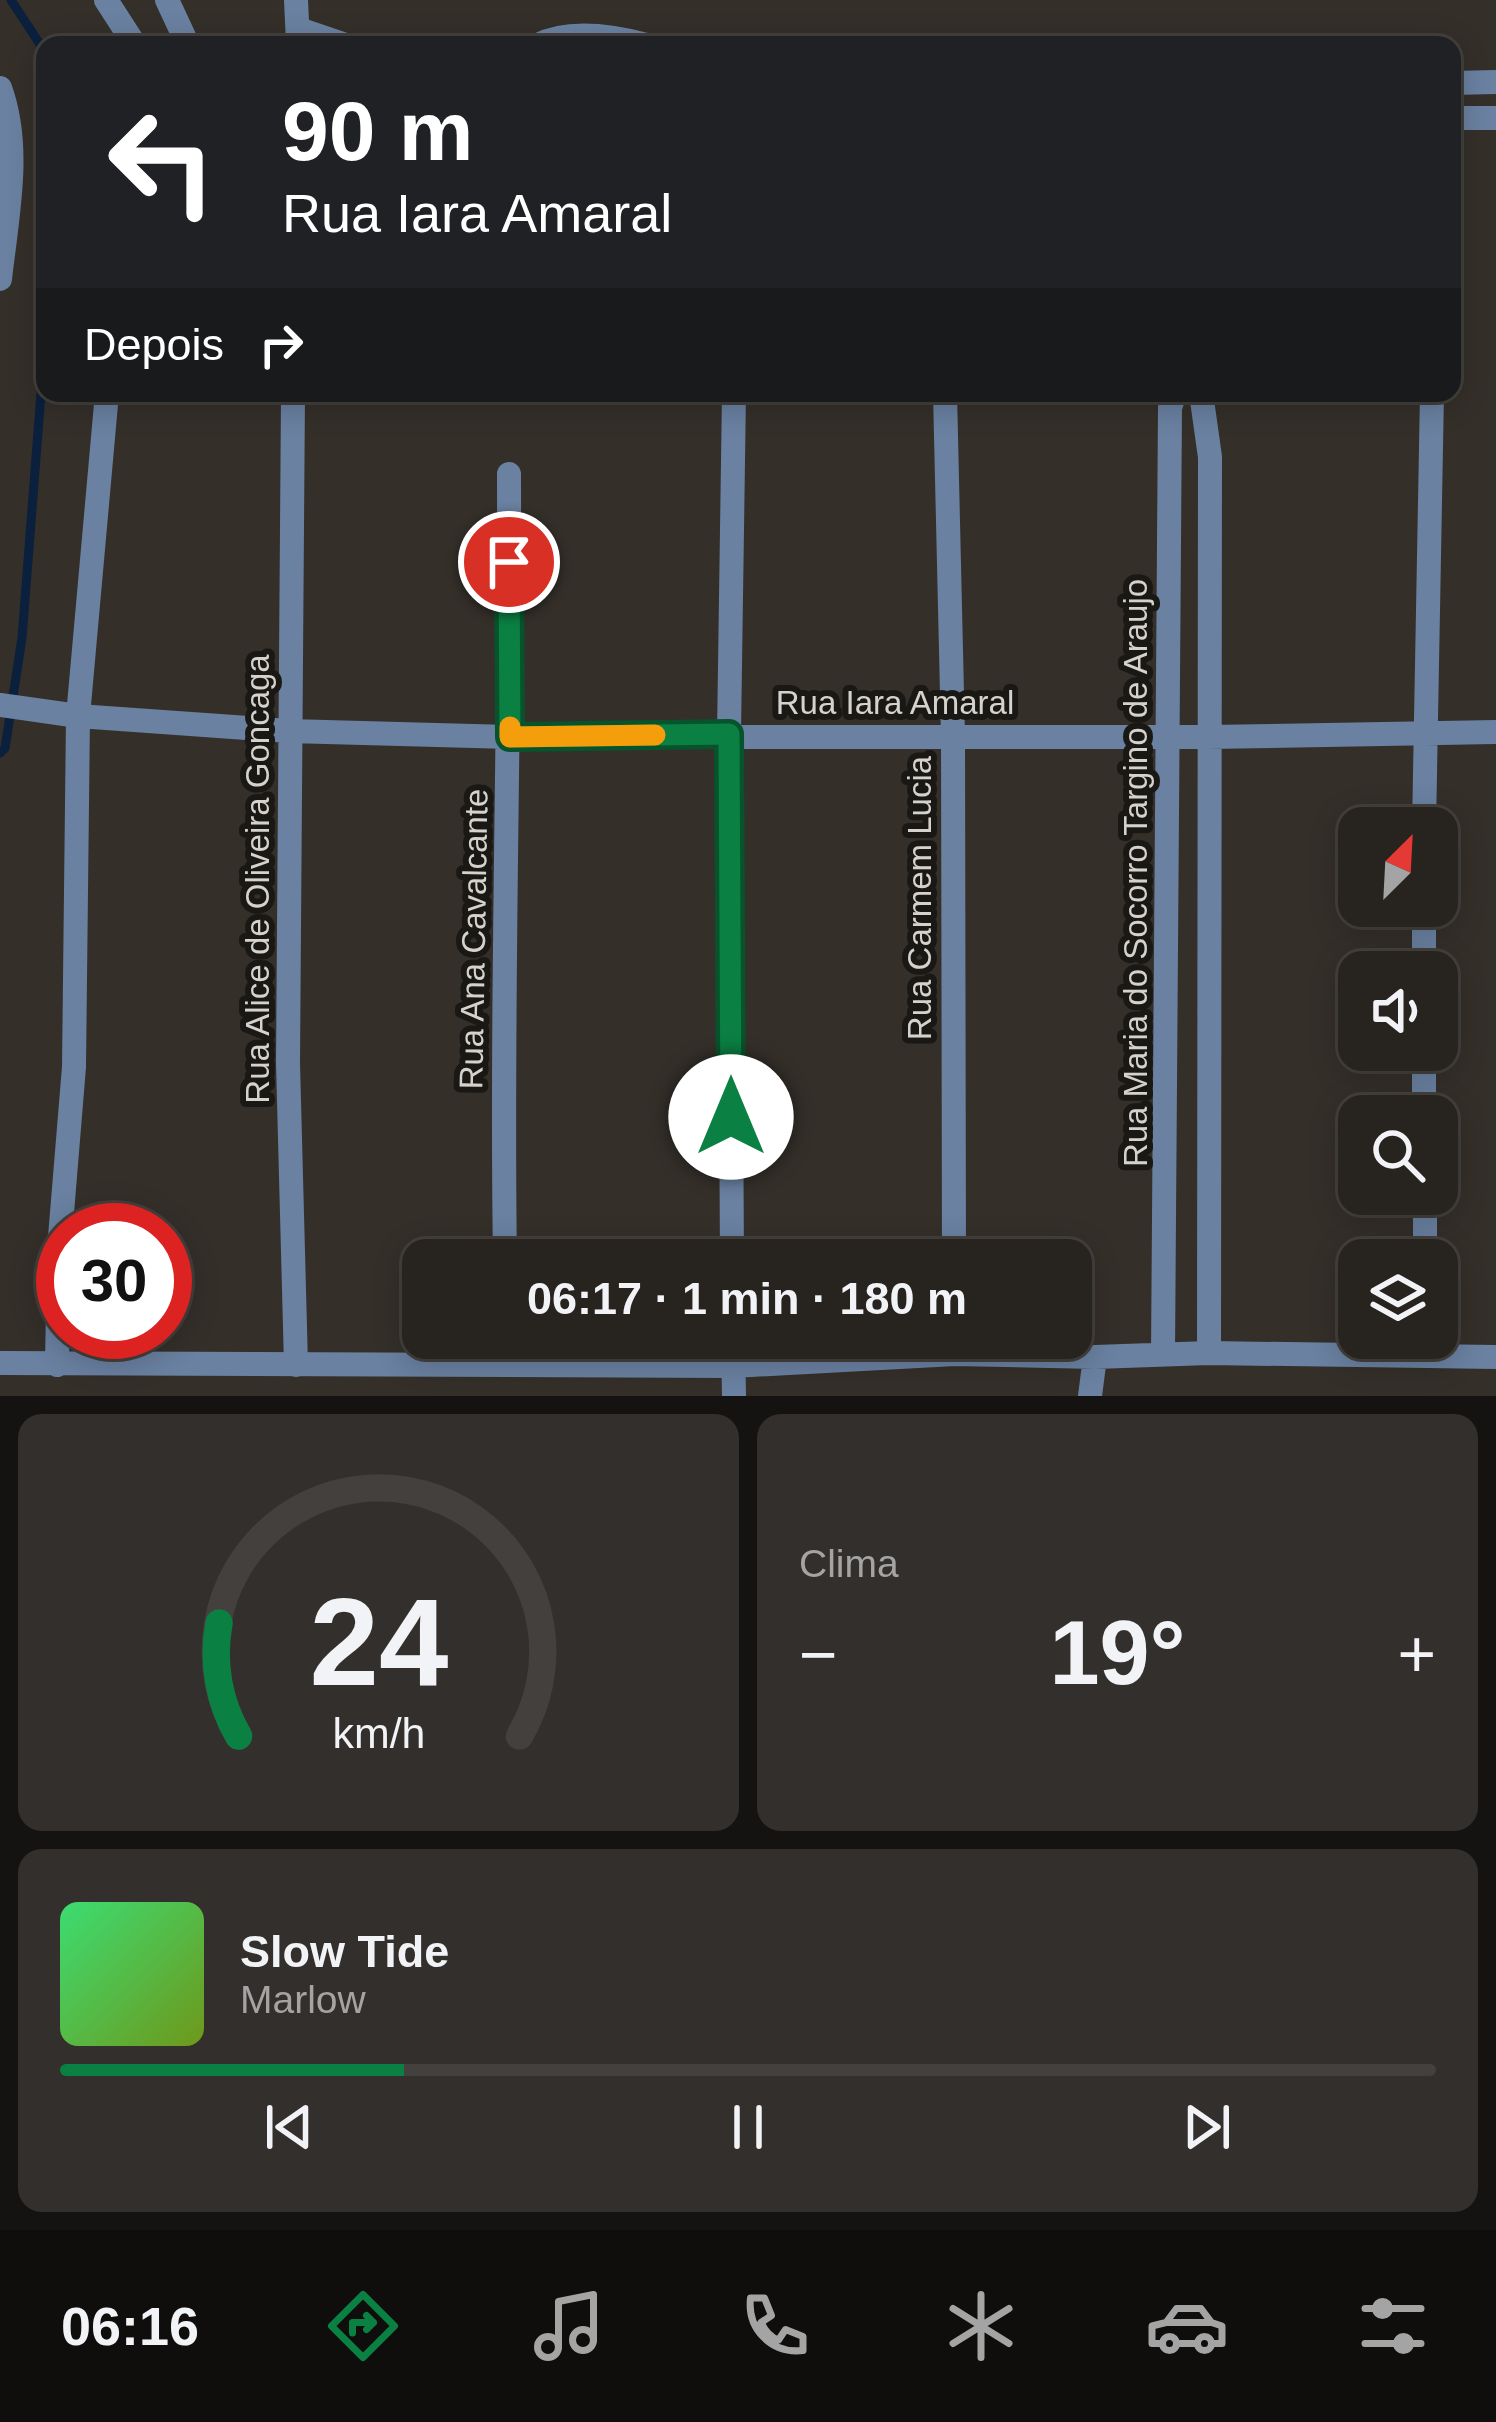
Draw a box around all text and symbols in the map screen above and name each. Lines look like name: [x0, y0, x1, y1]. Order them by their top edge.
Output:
icon: left: [84, 84, 240, 240]
text: 90 m: [282, 84, 473, 178]
text: Rua Iara Amaral: [282, 183, 672, 243]
icon: right: [248, 312, 314, 378]
text: Depois: [84, 319, 224, 370]
pin: [458, 511, 560, 613]
icon: arrive: [476, 529, 542, 595]
street label: Rua Maria do Socorro Targino de Araujo: [1117, 579, 1154, 1167]
street label: Rua Alice de Oliveira Goncaga: [239, 654, 276, 1104]
street label: Rua Iara Amaral: [776, 684, 1014, 721]
street label: Rua Carmem Lucia: [901, 755, 938, 1040]
street label: Rua Ana Cavalcante: [452, 788, 495, 1090]
north arrow: [1338, 807, 1458, 927]
map controls: [1338, 807, 1458, 1359]
button: sound: [1338, 951, 1458, 1071]
position arrow: [668, 1054, 794, 1180]
button: search: [1338, 1095, 1458, 1215]
speed limit sign: 30: [36, 1203, 192, 1359]
button: layers: [1338, 1239, 1458, 1359]
text: 06:17 · 1 min · 180 m: [527, 1273, 967, 1324]
text: Clima: [799, 1542, 899, 1585]
text: 24: [309, 1572, 448, 1711]
text: 19°: [1049, 1603, 1186, 1703]
text: −: [799, 1617, 838, 1691]
text: +: [1397, 1617, 1436, 1691]
text: km/h: [332, 1708, 425, 1756]
text: Slow Tide: [240, 1926, 449, 1977]
text: Marlow: [240, 1978, 366, 2021]
icon: previous: [256, 2094, 322, 2160]
icon: pause: [715, 2094, 781, 2160]
icon: next: [1174, 2094, 1240, 2160]
icon: directions: [321, 2284, 405, 2368]
icon: music: [527, 2284, 611, 2368]
icon: phone: [733, 2284, 817, 2368]
icon: climate: [939, 2284, 1023, 2368]
icon: car: [1145, 2284, 1229, 2368]
icon: filters: [1351, 2284, 1435, 2368]
text: 06:16: [61, 2296, 199, 2356]

